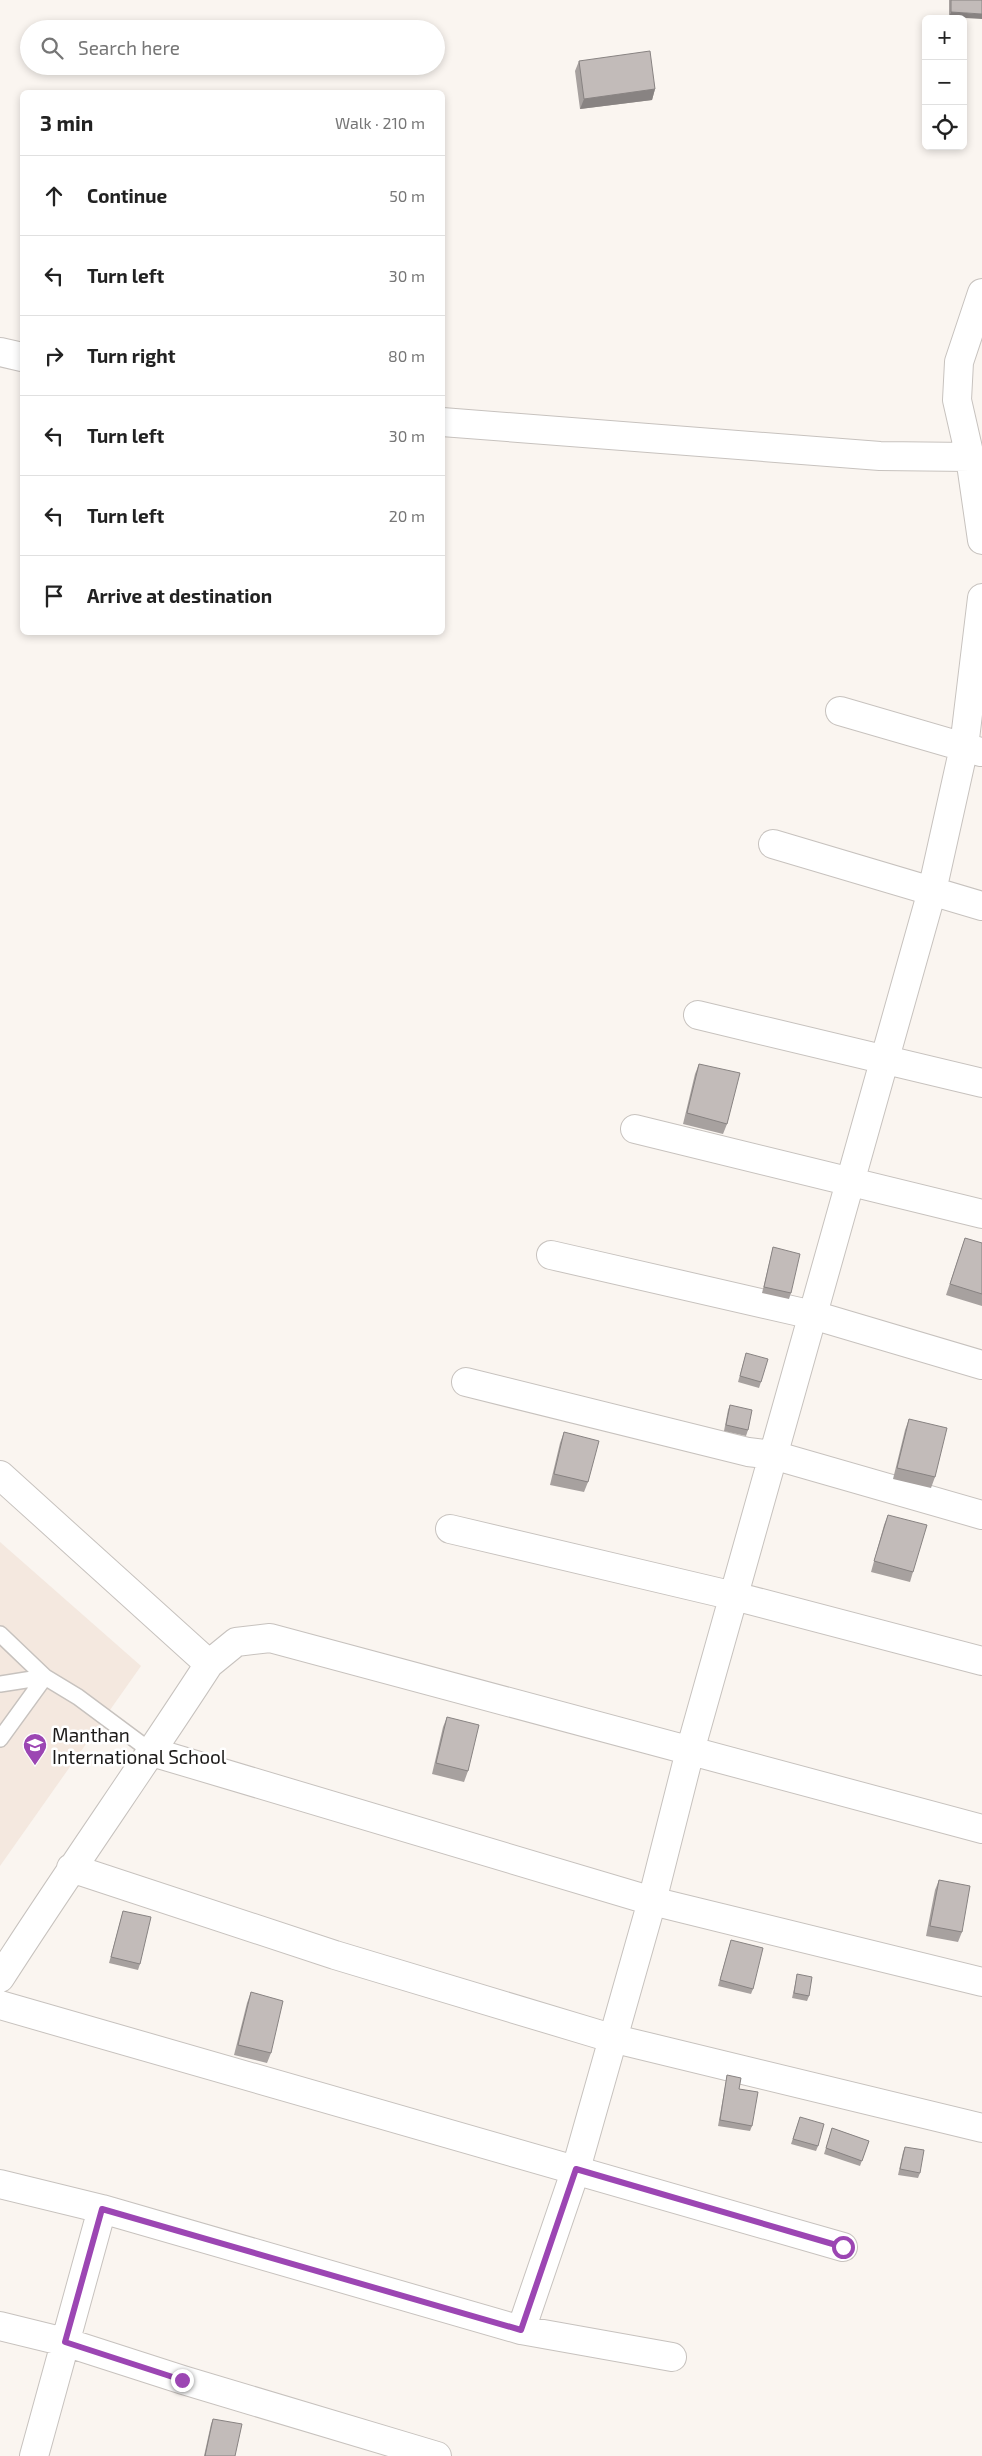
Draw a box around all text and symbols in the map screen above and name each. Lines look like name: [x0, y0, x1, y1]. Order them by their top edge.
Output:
map controls: [922, 15, 967, 150]
button: +: [922, 15, 967, 60]
search box: [20, 20, 445, 75]
icon: search: [38, 34, 66, 62]
text: Search here: [78, 36, 180, 59]
button: −: [922, 60, 967, 105]
button: locate: [922, 105, 967, 150]
text: 3 min: [40, 110, 93, 135]
text: Walk · 210 m: [335, 113, 425, 132]
icon: ahead: [40, 182, 68, 210]
text: Continue: [87, 184, 167, 207]
text: 50 m: [389, 186, 425, 205]
icon: left: [40, 262, 68, 290]
text: Turn left: [87, 264, 164, 287]
text: 30 m: [389, 266, 425, 285]
icon: right: [40, 342, 68, 370]
text: Turn right: [87, 344, 175, 367]
text: 80 m: [388, 346, 425, 365]
icon: left: [40, 422, 68, 450]
text: Turn left: [87, 424, 164, 447]
text: 30 m: [389, 426, 425, 445]
icon: left: [40, 502, 68, 530]
text: Turn left: [87, 504, 164, 527]
text: 20 m: [389, 506, 425, 525]
icon: arrive: [40, 582, 68, 610]
text: Arrive at destination: [87, 584, 272, 607]
place label: Manthan International School: [52, 1723, 227, 1768]
school or university icon: Manthan International School: [22, 1732, 48, 1766]
route start: [832, 2236, 855, 2259]
route end: [171, 2369, 194, 2392]

